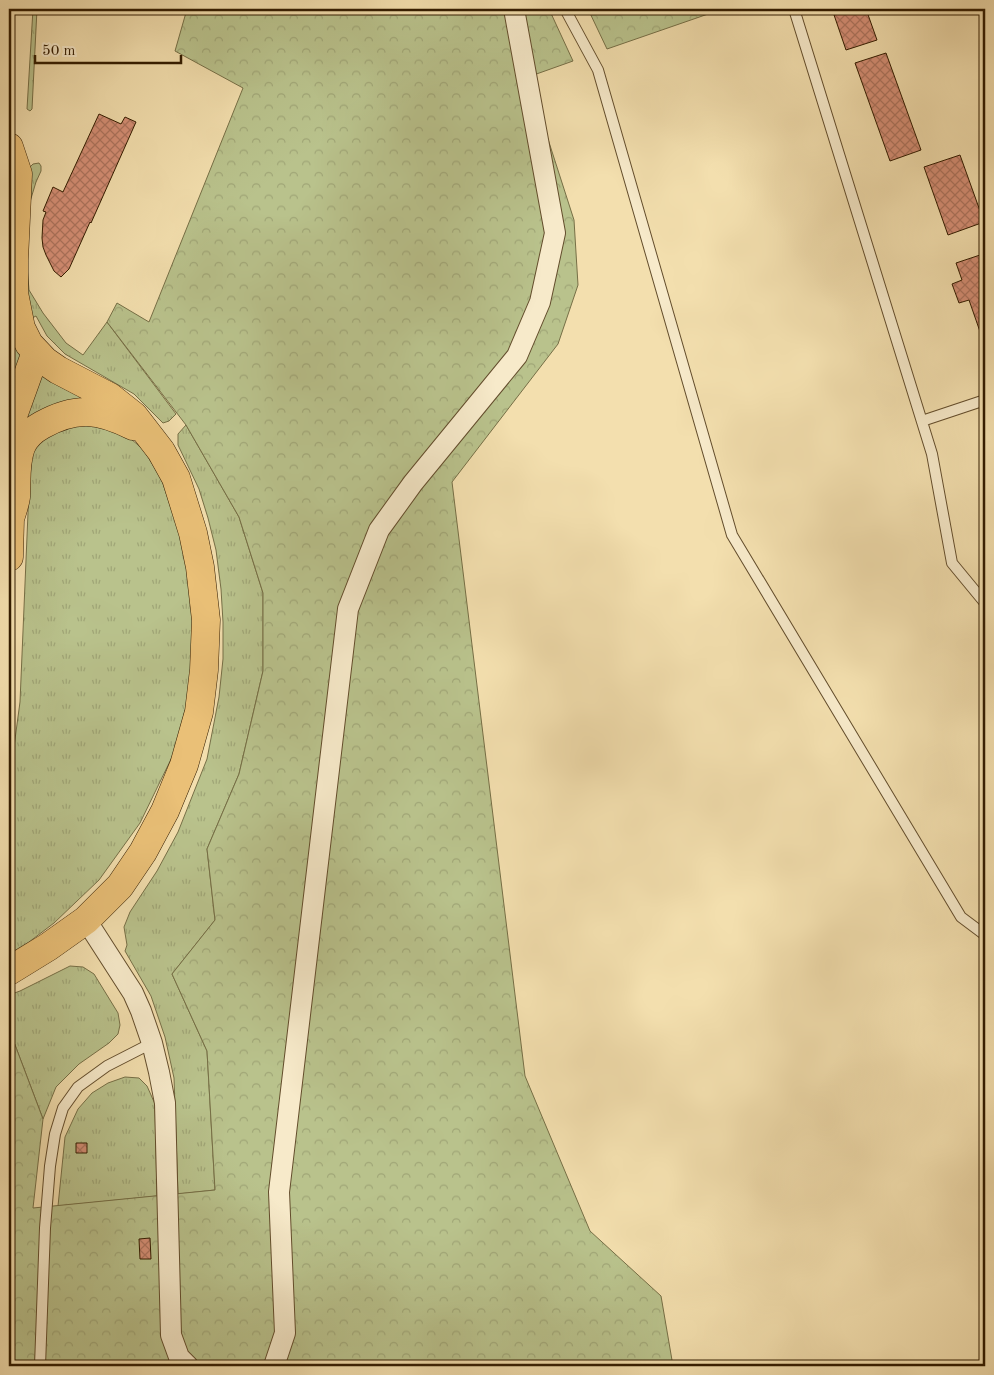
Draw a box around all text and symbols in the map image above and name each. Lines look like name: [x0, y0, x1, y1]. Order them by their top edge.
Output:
scale bar: [35, 32, 181, 64]
text: 50 m: [42, 44, 76, 59]

